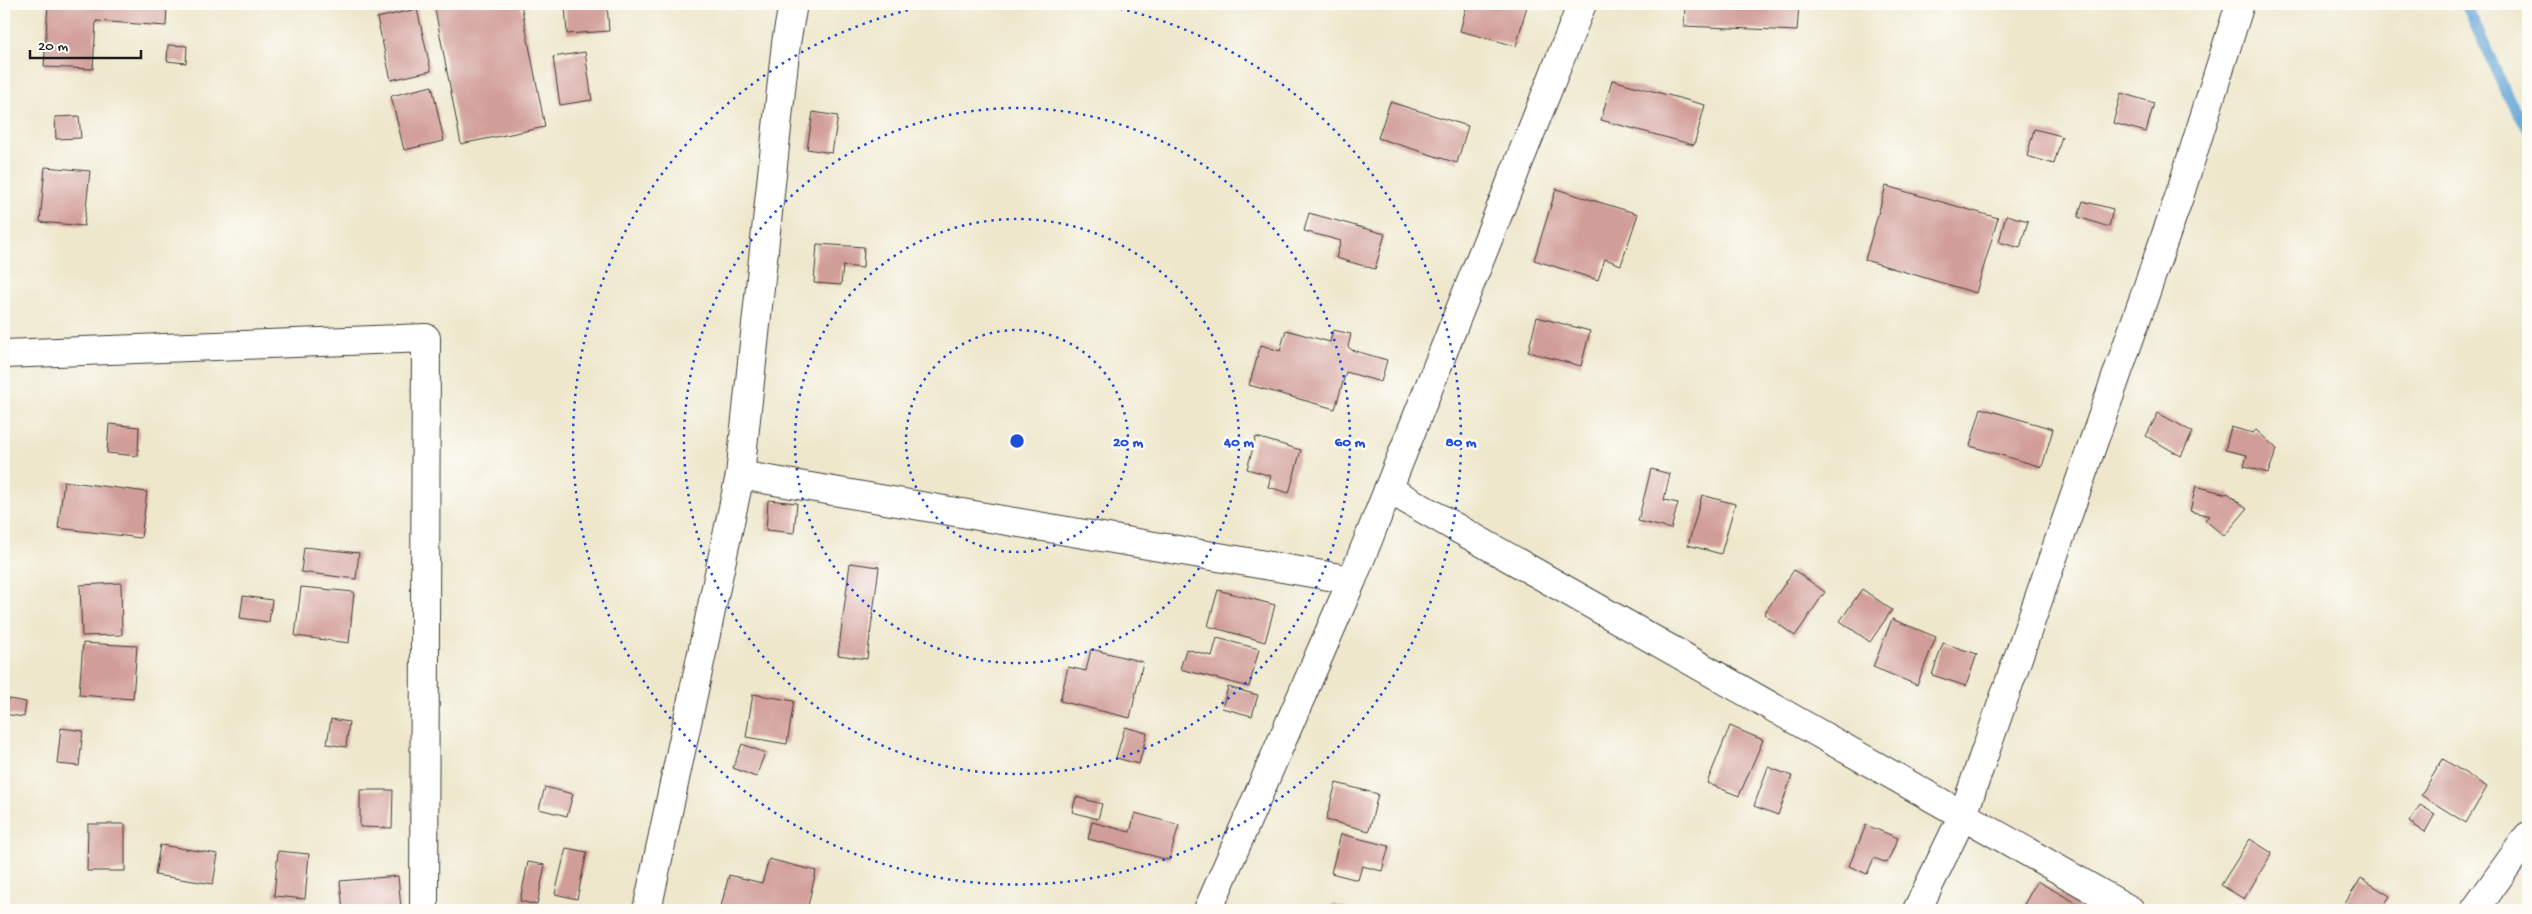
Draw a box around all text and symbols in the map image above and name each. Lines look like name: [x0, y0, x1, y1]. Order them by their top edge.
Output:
scale bar: [30, 28, 141, 60]
text: 20 m: [38, 38, 68, 56]
centre of rings: [1008, 432, 1026, 450]
text: 20 m: [1113, 434, 1143, 452]
text: 40 m: [1223, 434, 1254, 452]
text: 60 m: [1335, 434, 1366, 452]
text: 80 m: [1446, 434, 1477, 452]

